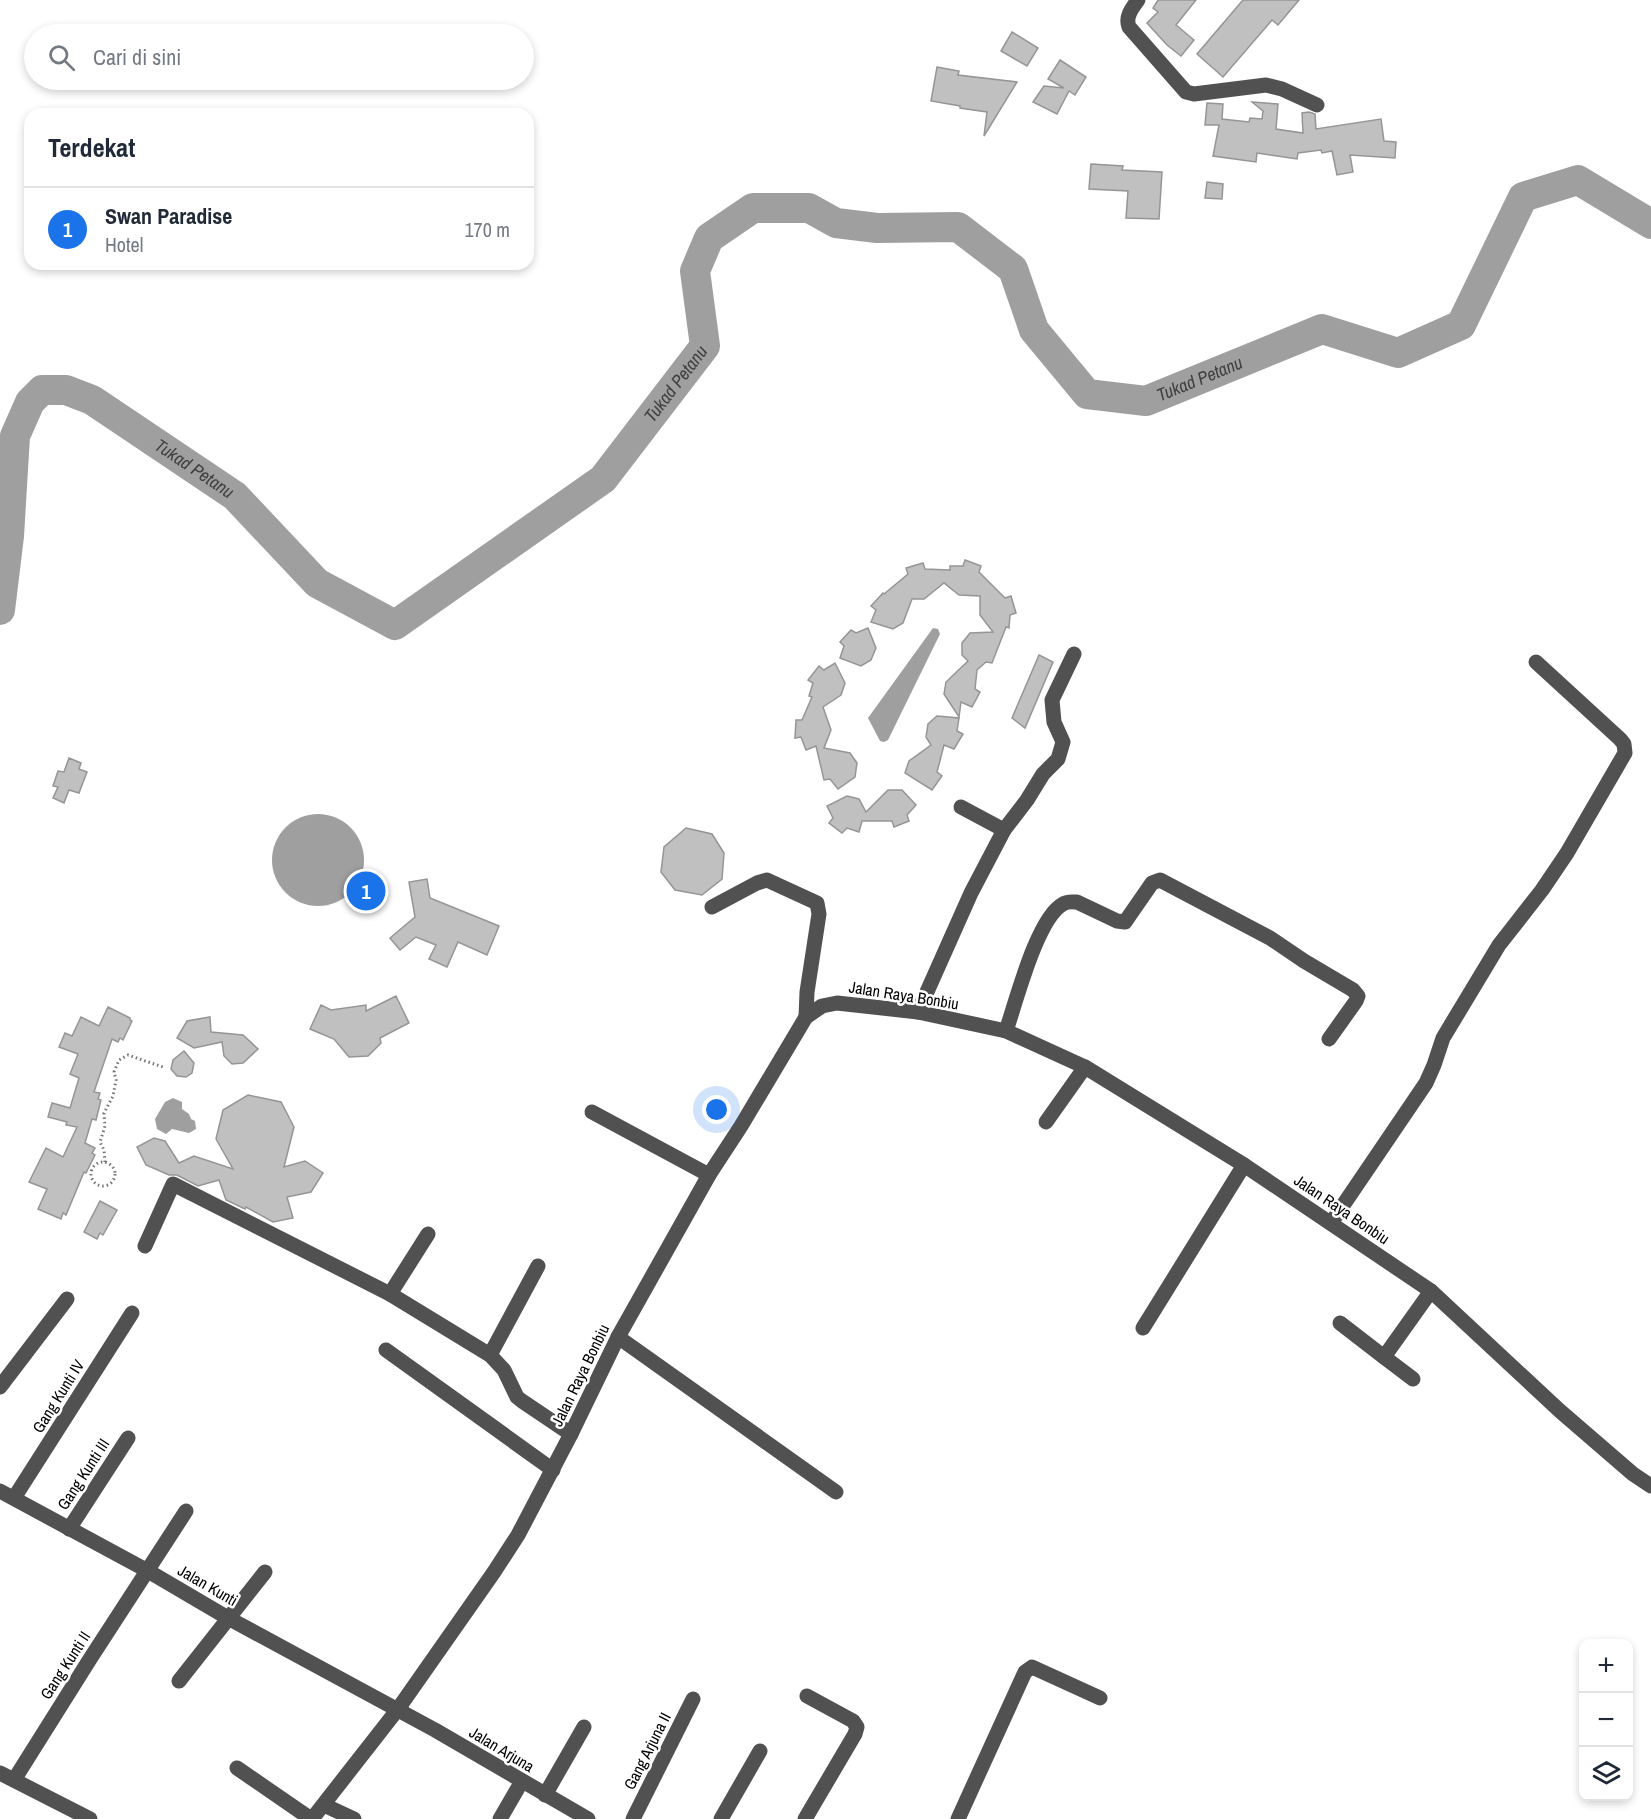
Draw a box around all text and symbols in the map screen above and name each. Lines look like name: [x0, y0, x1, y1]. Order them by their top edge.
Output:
search box: [24, 24, 534, 90]
icon: search: [45, 41, 78, 74]
text: Cari di sini: [93, 42, 181, 72]
text: Terdekat: [48, 130, 135, 165]
text: Swan Paradise: [105, 201, 232, 231]
text: 1: [63, 216, 72, 243]
text: 170 m: [464, 216, 510, 243]
text: Hotel: [105, 231, 143, 258]
water label: Tukad Petanu: [638, 340, 713, 427]
water label: Tukad Petanu: [1153, 350, 1246, 407]
water label: Tukad Petanu: [150, 433, 239, 504]
pin: 1: [346, 868, 386, 914]
street label: Jalan Raya Bonbiu: [848, 975, 960, 1015]
your location: [702, 1095, 731, 1124]
street label: Jalan Raya Bonbiu: [1290, 1169, 1394, 1249]
street label: Jalan Raya Bonbiu: [546, 1320, 614, 1430]
street label: Gang Kunti IV: [27, 1355, 89, 1437]
street label: Gang Kunti III: [52, 1434, 114, 1514]
street label: Jalan Kunti: [174, 1559, 242, 1611]
street label: Gang Kunti II: [35, 1627, 95, 1703]
map controls: [1579, 1639, 1633, 1801]
button: +: [1579, 1639, 1633, 1693]
button: −: [1579, 1693, 1633, 1747]
street label: Gang Arjuna II: [618, 1709, 676, 1793]
street label: Jalan Arjuna: [465, 1721, 539, 1777]
button: layers: [1579, 1747, 1633, 1801]

